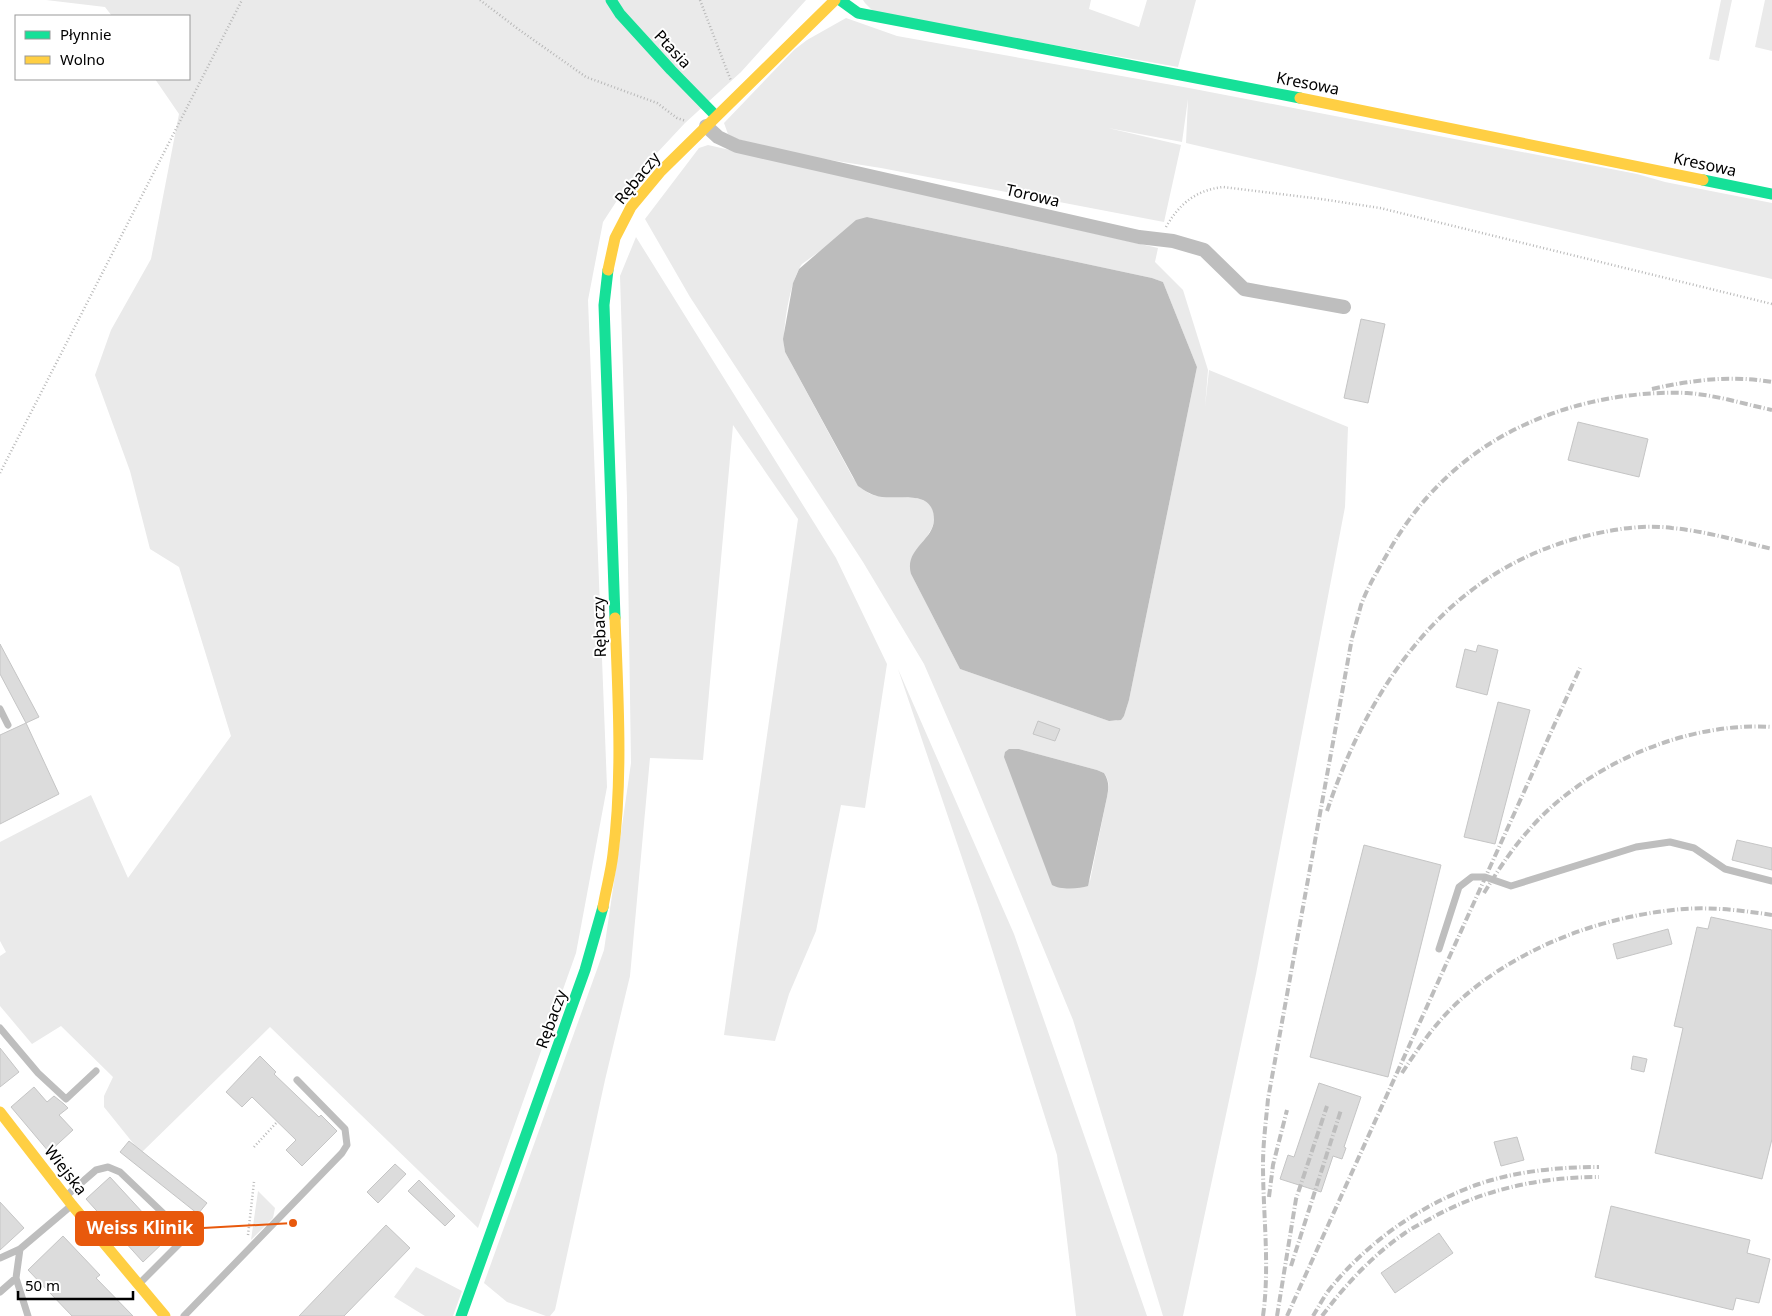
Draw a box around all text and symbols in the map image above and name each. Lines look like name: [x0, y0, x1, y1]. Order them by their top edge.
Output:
legend: [15, 15, 190, 80]
text: Płynnie: [60, 24, 111, 44]
street label: Ptasia: [650, 25, 696, 73]
text: Wolno: [60, 49, 105, 69]
street label: Kresowa: [1275, 66, 1341, 100]
street label: Rębaczy: [609, 147, 665, 209]
street label: Kresowa: [1672, 147, 1738, 181]
street label: Torowa: [1004, 178, 1062, 212]
street label: Rębaczy: [587, 595, 611, 658]
street label: Rębaczy: [530, 986, 572, 1051]
street label: Wiejska: [40, 1141, 92, 1199]
callout: Weiss Klinik: [76, 1212, 203, 1245]
text: Weiss Klinik: [87, 1215, 194, 1239]
scale bar: [18, 1268, 132, 1300]
text: 50 m: [25, 1275, 60, 1295]

